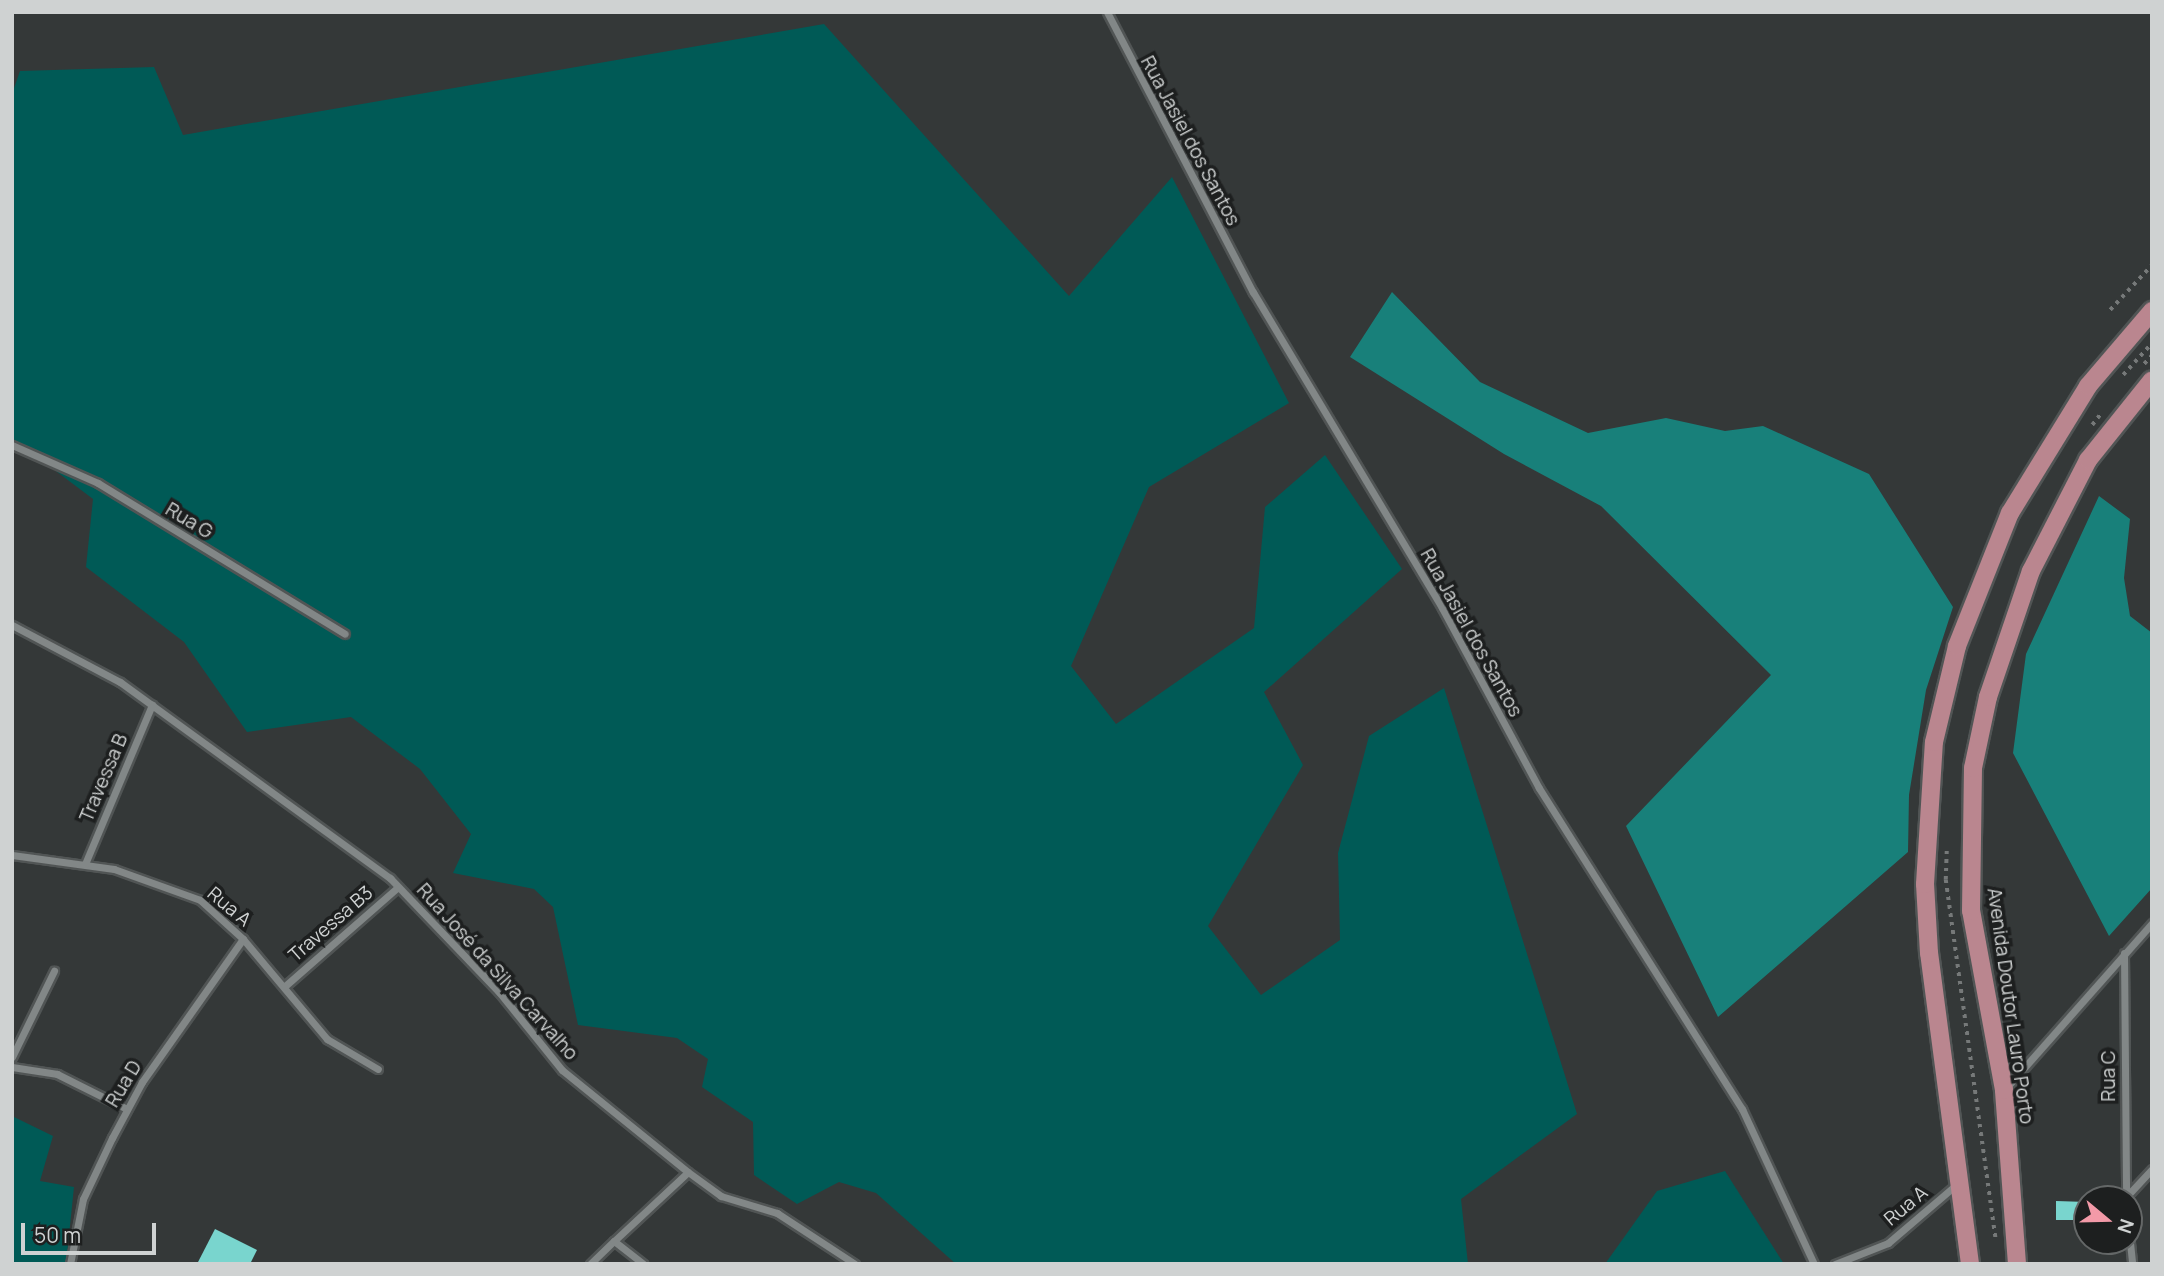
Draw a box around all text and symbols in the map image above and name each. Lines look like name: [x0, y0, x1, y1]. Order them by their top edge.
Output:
street label: Rua Jasiel dos Santos: [1136, 52, 1244, 230]
street label: Rua G: [161, 498, 217, 544]
street label: Rua Jasiel dos Santos: [1415, 545, 1527, 721]
street label: Travessa B: [75, 731, 133, 825]
street label: Rua José da Silva Carvalho: [412, 879, 582, 1065]
street label: Travessa B3: [284, 881, 378, 967]
street label: Rua A: [203, 882, 255, 932]
street label: Avenida Doutor Lauro Porto: [1982, 886, 2038, 1126]
street label: Rua C: [2098, 1050, 2120, 1102]
street label: Rua D: [101, 1057, 147, 1111]
street label: Rua A: [1880, 1181, 1932, 1231]
north arrow: [2073, 1185, 2143, 1255]
scale bar: [24, 1210, 159, 1254]
text: N: [2111, 1215, 2140, 1237]
text: 50 m: [34, 1221, 81, 1249]

